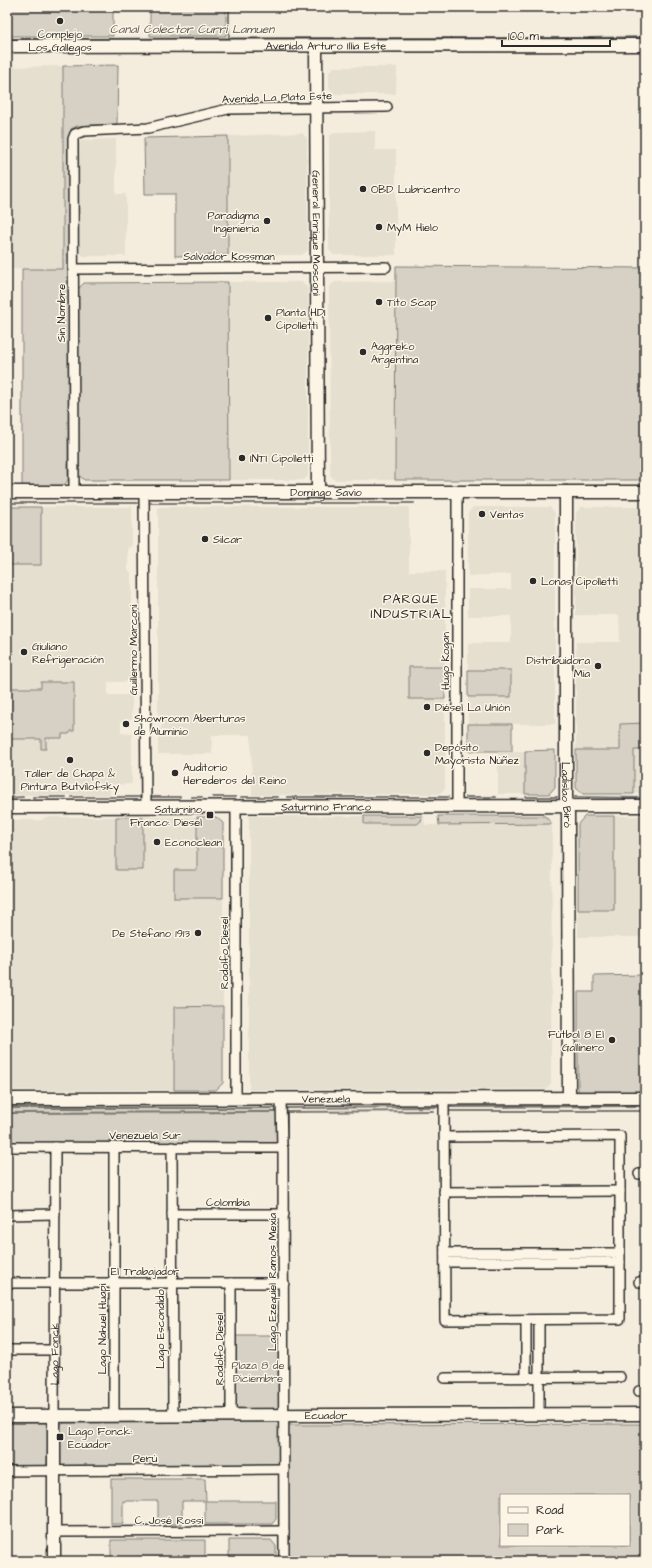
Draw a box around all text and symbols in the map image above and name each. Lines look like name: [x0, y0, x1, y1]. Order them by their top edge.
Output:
marker: Complejo Los Gallegos: [55, 16, 65, 26]
water label: Canal Colector Curri Lamuen: [110, 21, 275, 38]
scale bar: [502, 22, 610, 48]
place label: Complejo Los Gallegos: [28, 27, 92, 56]
text: 100 m: [508, 28, 539, 45]
street label: Avenida Arturo Illia Este: [266, 38, 386, 54]
street label: Avenida La Plata Este: [222, 88, 332, 107]
street label: General Enrique Mosconi: [309, 170, 324, 296]
place label: OBD Lubricentro: [371, 182, 461, 197]
marker: OBD Lubricentro: [358, 184, 368, 194]
place label: Paradigma Ingeniería: [208, 208, 259, 237]
marker: Paradigma Ingeniería: [262, 216, 272, 226]
place label: MyM Hielo: [387, 220, 439, 236]
marker: MyM Hielo: [374, 222, 384, 232]
street label: Salvador Kossman: [183, 249, 275, 264]
street label: Sin Nombre: [54, 284, 69, 342]
place label: Tito Scap: [387, 295, 436, 310]
marker: Tito Scap: [374, 297, 384, 307]
place label: Planta HDI Cipolletti: [276, 305, 326, 333]
marker: Planta HDI Cipolletti: [263, 313, 273, 323]
place label: Aggreko Argentina: [371, 339, 419, 368]
marker: Aggreko Argentina: [358, 347, 368, 357]
place label: INTI Cipolletti: [250, 451, 314, 466]
marker: INTI Cipolletti: [237, 453, 247, 463]
street label: Domingo Savio: [290, 485, 363, 501]
place label: Ventas: [490, 507, 524, 522]
marker: Ventas: [477, 509, 487, 519]
place label: Silcar: [213, 532, 242, 547]
marker: Silcar: [200, 534, 210, 544]
place label: Lonas Cipolletti: [541, 574, 618, 589]
marker: Lonas Cipolletti: [528, 576, 538, 586]
district label: PARQUE INDUSTRIAL: [371, 590, 451, 623]
street label: Guillermo Marconi: [126, 604, 141, 695]
street label: Hugo Kogan: [438, 631, 454, 690]
place label: Giuliano Refrigeración: [32, 639, 104, 668]
marker: Giuliano Refrigeración: [19, 647, 29, 657]
place label: Distribuidora Mía: [527, 653, 590, 681]
marker: Distribuidora Mía: [593, 661, 603, 671]
place label: Diésel La Unión: [435, 700, 511, 715]
marker: Diésel La Unión: [422, 702, 432, 712]
place label: Showroom Aberturas de Aluminio: [134, 711, 246, 739]
marker: Showroom Aberturas de Aluminio: [121, 719, 131, 729]
place label: Depósito Mayorista Núñez: [435, 740, 520, 769]
marker: Depósito Mayorista Núñez: [422, 748, 432, 758]
marker: Taller de Chapa & Pintura Butvilofsky: [65, 755, 75, 765]
place label: Auditorio Herederos del Reino: [183, 760, 287, 788]
street label: Ladislao Biró: [558, 762, 575, 829]
place label: Taller de Chapa & Pintura Butvilofsky: [21, 766, 119, 795]
marker: Auditorio Herederos del Reino: [170, 768, 180, 778]
street label: Saturnino Franco: [281, 799, 372, 815]
place label: Saturnino Franco: Diesel: [130, 802, 203, 830]
marker: Saturnino Franco: Diesel: [205, 810, 215, 820]
place label: Econoclean: [165, 835, 223, 850]
marker: Econoclean: [152, 837, 162, 847]
street label: Rodolfo Diesel: [217, 916, 232, 989]
place label: De Stefano 1913: [112, 926, 190, 941]
marker: De Stefano 1913: [193, 928, 203, 938]
place label: Fútbol 8 El Gallinero: [548, 1027, 605, 1055]
marker: Fútbol 8 El Gallinero: [607, 1035, 617, 1045]
street label: Venezuela: [302, 1091, 351, 1107]
street label: Venezuela Sur: [109, 1128, 181, 1143]
street label: Colombia: [206, 1195, 250, 1210]
street label: Lago Ezequiel Ramos Mexía: [265, 1213, 281, 1351]
street label: El Trabajador: [111, 1264, 179, 1279]
street label: Lago Nahuel Huapi: [95, 1283, 111, 1374]
street label: Lago Escondido: [153, 1289, 169, 1369]
street label: Rodolfo Diesel: [212, 1312, 227, 1385]
street label: Lago Fonck: [47, 1322, 63, 1385]
park label: Plaza 8 de Diciembre: [232, 1358, 285, 1386]
street label: Ecuador: [305, 1408, 347, 1423]
place label: Lago Fonck: Ecuador: [68, 1424, 132, 1452]
marker: Lago Fonck: Ecuador: [55, 1432, 65, 1442]
street label: Perú: [133, 1451, 158, 1466]
legend: [500, 1494, 630, 1546]
text: Road: [536, 1502, 564, 1519]
street label: C. José Rossi: [135, 1513, 204, 1528]
text: Park: [536, 1522, 564, 1539]

